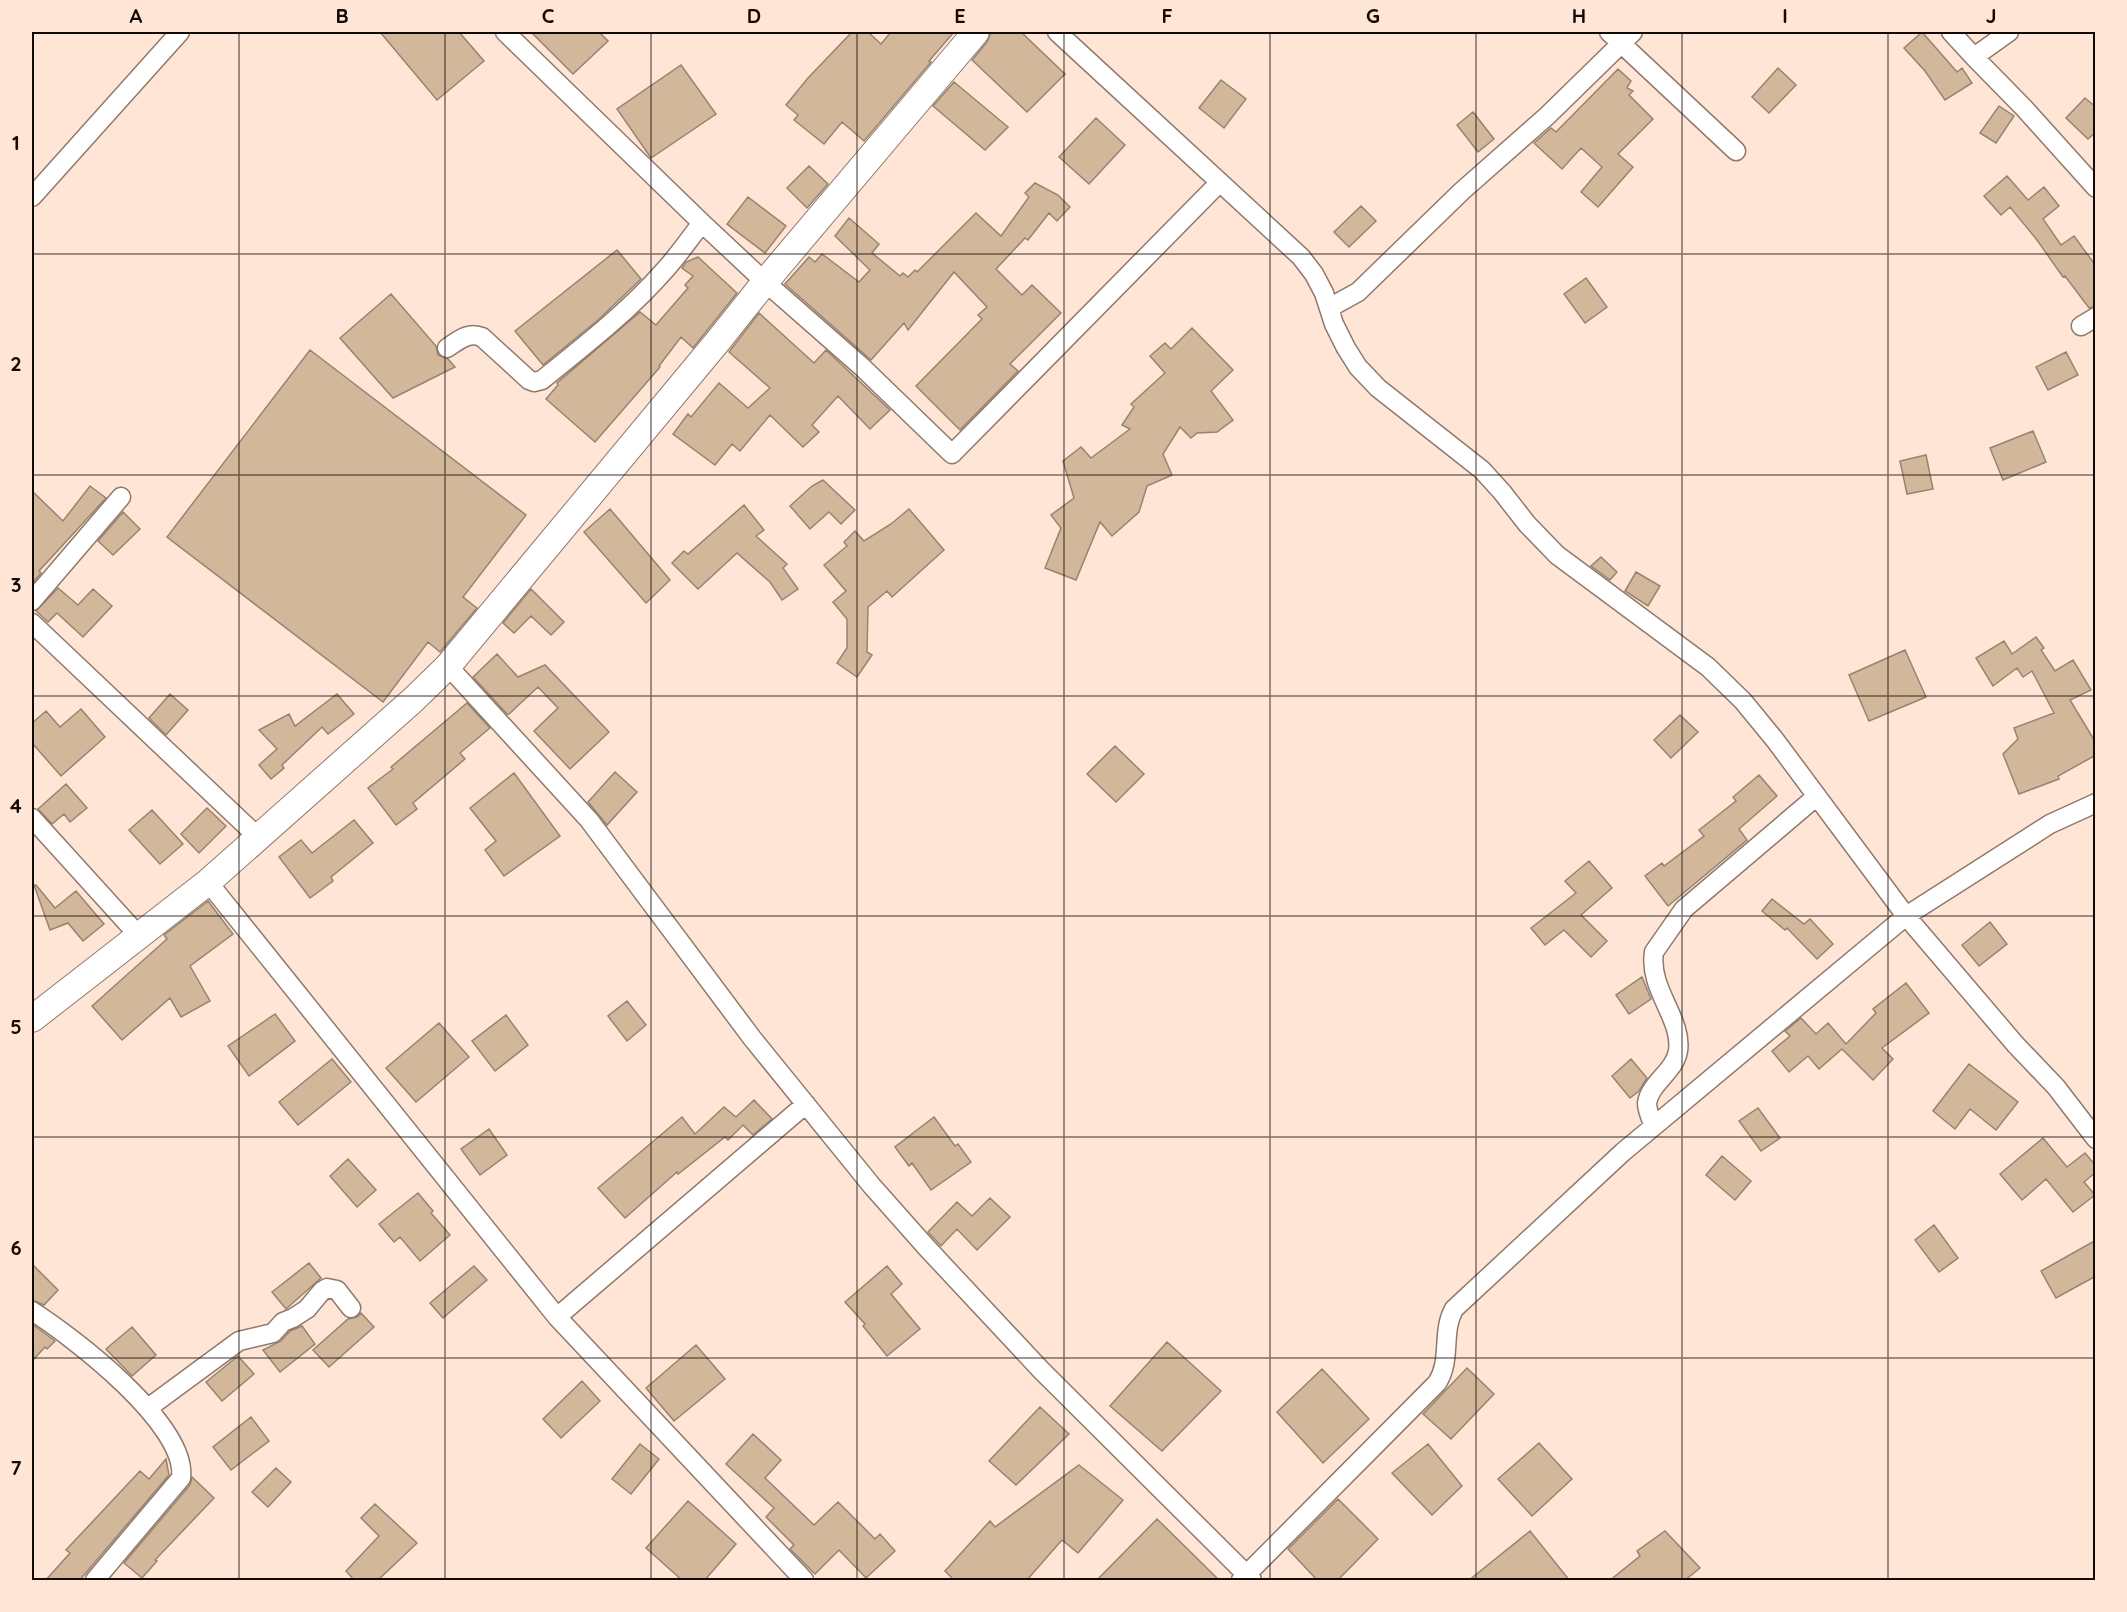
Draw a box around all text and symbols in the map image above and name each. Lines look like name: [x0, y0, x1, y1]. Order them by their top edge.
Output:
text: A: [130, 3, 143, 28]
text: B: [335, 3, 349, 28]
text: C: [542, 3, 555, 28]
text: D: [747, 3, 761, 28]
text: E: [954, 3, 966, 28]
text: F: [1161, 3, 1173, 28]
text: G: [1366, 3, 1380, 28]
text: H: [1572, 3, 1586, 28]
text: I: [1782, 3, 1788, 28]
text: J: [1985, 3, 1997, 28]
text: 1: [12, 130, 20, 155]
text: 2: [10, 351, 22, 376]
text: 3: [11, 572, 21, 597]
text: 4: [10, 793, 22, 818]
text: 5: [10, 1014, 22, 1039]
text: 6: [10, 1235, 22, 1260]
text: 7: [11, 1455, 22, 1480]

